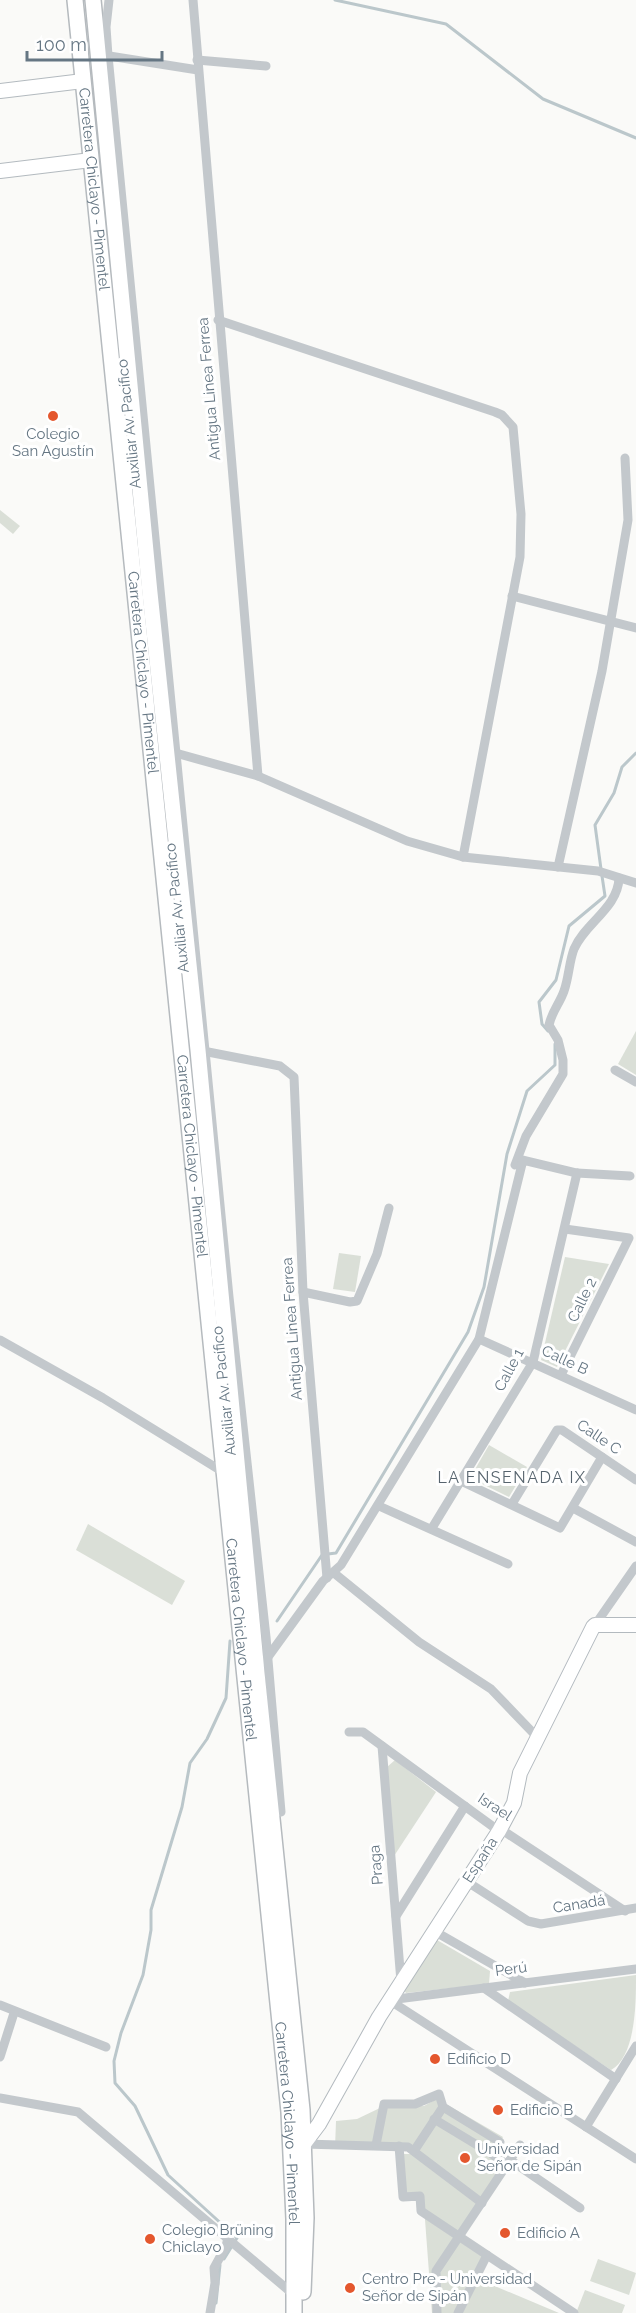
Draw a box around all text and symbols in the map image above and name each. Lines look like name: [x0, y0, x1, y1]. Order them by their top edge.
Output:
scale bar: [27, 24, 162, 62]
text: 100 m: [36, 34, 87, 55]
street label: Carretera Chiclayo - Pimentel: [75, 87, 113, 292]
street label: Antigua Linea Ferrea: [194, 317, 224, 461]
street label: Auxiliar Av. Pacífico: [113, 358, 145, 490]
marker: Colegio San Agustín: [46, 409, 60, 423]
place label: Colegio San Agustín: [12, 425, 94, 460]
street label: Carretera Chiclayo - Pimentel: [124, 570, 162, 776]
street label: Auxiliar Av. Pacífico: [161, 842, 193, 974]
street label: Carretera Chiclayo - Pimentel: [173, 1054, 211, 1259]
street label: Antigua Linea Ferrea: [278, 1257, 306, 1401]
street label: Calle 2: [564, 1275, 600, 1325]
street label: Auxiliar Av. Pacífico: [208, 1325, 240, 1457]
street label: Calle B: [539, 1341, 591, 1379]
street label: Calle 1: [490, 1345, 528, 1394]
street label: Calle C: [573, 1416, 625, 1458]
district label: LA ENSENADA IX: [438, 1468, 586, 1487]
street label: Carretera Chiclayo - Pimentel: [222, 1537, 260, 1743]
street label: Israel: [475, 1789, 516, 1825]
street label: España: [459, 1834, 501, 1886]
street label: Praga: [365, 1844, 387, 1886]
street label: Canadá: [551, 1891, 607, 1917]
street label: Perú: [494, 1958, 528, 1980]
street label: Carretera Chiclayo - Pimentel: [271, 2021, 303, 2226]
place label: Edificio D: [447, 2050, 511, 2068]
marker: Edificio D: [428, 2052, 442, 2066]
place label: Edificio B: [510, 2101, 573, 2119]
marker: Edificio B: [491, 2103, 505, 2117]
place label: Universidad Señor de Sipán: [477, 2140, 582, 2175]
marker: Universidad Señor de Sipán: [458, 2151, 472, 2165]
place label: Colegio Brüning Chiclayo: [162, 2221, 274, 2256]
place label: Edificio A: [517, 2224, 580, 2242]
marker: Edificio A: [498, 2226, 512, 2240]
marker: Colegio Brüning Chiclayo: [143, 2232, 157, 2246]
place label: Centro Pre - Universidad Señor de Sipán: [362, 2270, 532, 2305]
marker: Centro Pre - Universidad Señor de Sipán: [343, 2281, 357, 2295]

